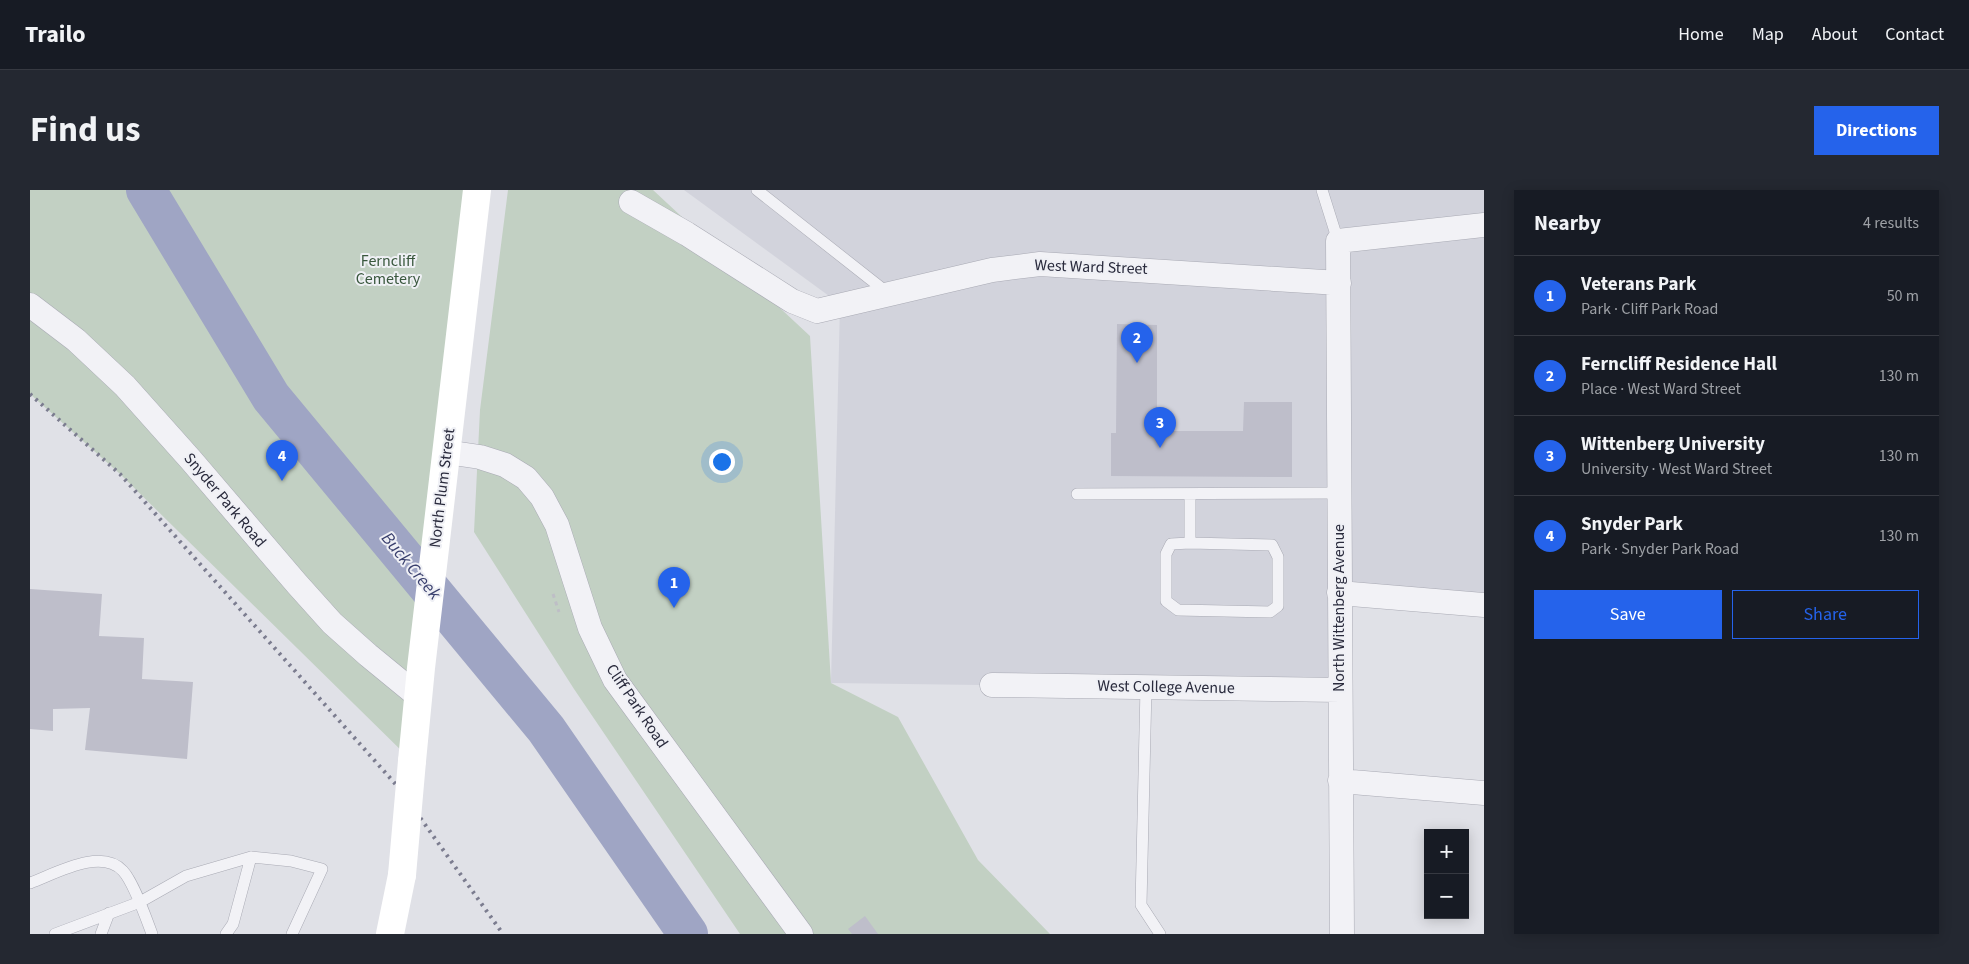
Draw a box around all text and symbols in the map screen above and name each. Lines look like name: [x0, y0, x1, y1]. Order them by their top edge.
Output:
text: Trailo: [25, 17, 86, 52]
text: Home: [1678, 22, 1724, 47]
text: Map: [1752, 22, 1784, 47]
text: About: [1812, 22, 1857, 47]
text: Contact: [1885, 22, 1944, 47]
text: Find us: [30, 105, 140, 155]
button: Directions: [1814, 106, 1939, 155]
text: Nearby: [1534, 208, 1601, 238]
text: 4 results: [1863, 212, 1919, 234]
park label: Ferncliff Cemetery: [356, 250, 421, 290]
street label: West Ward Street: [1034, 254, 1149, 280]
text: Veterans Park: [1581, 271, 1696, 298]
text: 1: [1546, 285, 1554, 307]
text: 50 m: [1887, 285, 1919, 307]
text: Park · Cliff Park Road: [1581, 298, 1718, 320]
pin: 2: [1121, 322, 1153, 363]
text: Ferncliff Residence Hall: [1581, 351, 1777, 378]
text: 2: [1546, 365, 1554, 387]
text: 130 m: [1879, 365, 1919, 387]
text: Place · West Ward Street: [1581, 378, 1741, 400]
pin: 3: [1144, 407, 1176, 448]
street label: North Plum Street: [424, 426, 460, 549]
text: Wittenberg University: [1581, 431, 1765, 458]
pin: 4: [266, 440, 298, 481]
text: 3: [1546, 445, 1554, 467]
text: 130 m: [1879, 445, 1919, 467]
street label: Snyder Park Road: [179, 448, 271, 552]
your location: [709, 449, 735, 475]
text: University · West Ward Street: [1581, 458, 1772, 480]
text: Snyder Park: [1581, 511, 1683, 538]
street label: North Wittenberg Avenue: [1328, 524, 1350, 692]
text: 4: [1546, 525, 1554, 547]
text: 130 m: [1879, 525, 1919, 547]
water label: Buck Creek: [375, 527, 447, 606]
text: Park · Snyder Park Road: [1581, 538, 1739, 560]
pin: 1: [658, 567, 690, 608]
button: Save: [1534, 590, 1722, 639]
button: Share: [1732, 590, 1919, 639]
street label: Cliff Park Road: [601, 660, 673, 752]
street label: West College Avenue: [1097, 675, 1235, 699]
map controls: [1424, 829, 1469, 919]
button: +: [1424, 829, 1469, 874]
button: −: [1424, 874, 1469, 919]

